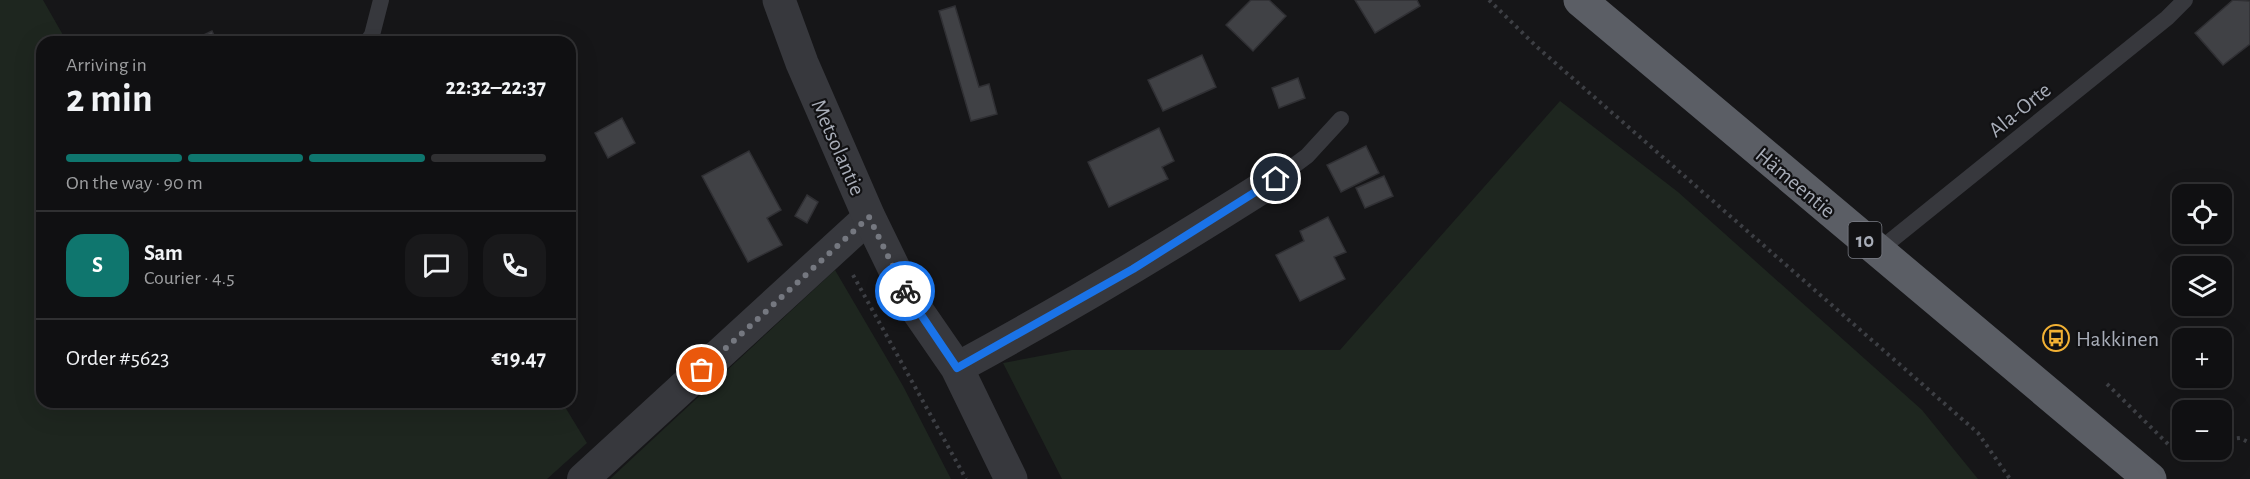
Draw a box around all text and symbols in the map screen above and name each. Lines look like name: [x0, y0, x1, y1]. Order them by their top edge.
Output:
text: Arriving in: [66, 55, 147, 75]
text: 22:32–22:37: [446, 76, 546, 98]
street label: Ala-Orte: [1984, 78, 2055, 141]
text: 2 min: [66, 80, 153, 119]
street label: Metsolantie: [807, 96, 869, 199]
street label: Hämeentie: [1751, 143, 1839, 222]
pin: [1250, 153, 1301, 204]
icon: home: [1259, 162, 1292, 195]
text: On the way · 90 m: [66, 173, 203, 193]
map controls: [2172, 184, 2232, 460]
button: locate: [2172, 184, 2232, 244]
road number: 10: [1848, 222, 1882, 258]
button: chat: [405, 234, 468, 297]
button: phone: [483, 234, 546, 297]
text: Sam: [144, 242, 183, 264]
text: S: [92, 254, 103, 276]
button: layers: [2172, 256, 2232, 316]
courier: [875, 261, 935, 321]
text: Courier · 4.5: [144, 268, 235, 288]
icon: bike: [889, 275, 922, 308]
bus stop icon: Hakkinen: [2041, 323, 2071, 353]
place label: Hakkinen: [2076, 328, 2159, 350]
button: +: [2172, 328, 2232, 388]
pin: [676, 344, 727, 395]
text: Order #5623: [66, 347, 169, 369]
text: €19.47: [492, 347, 546, 369]
icon: bag: [685, 353, 718, 386]
button: −: [2172, 400, 2232, 460]

